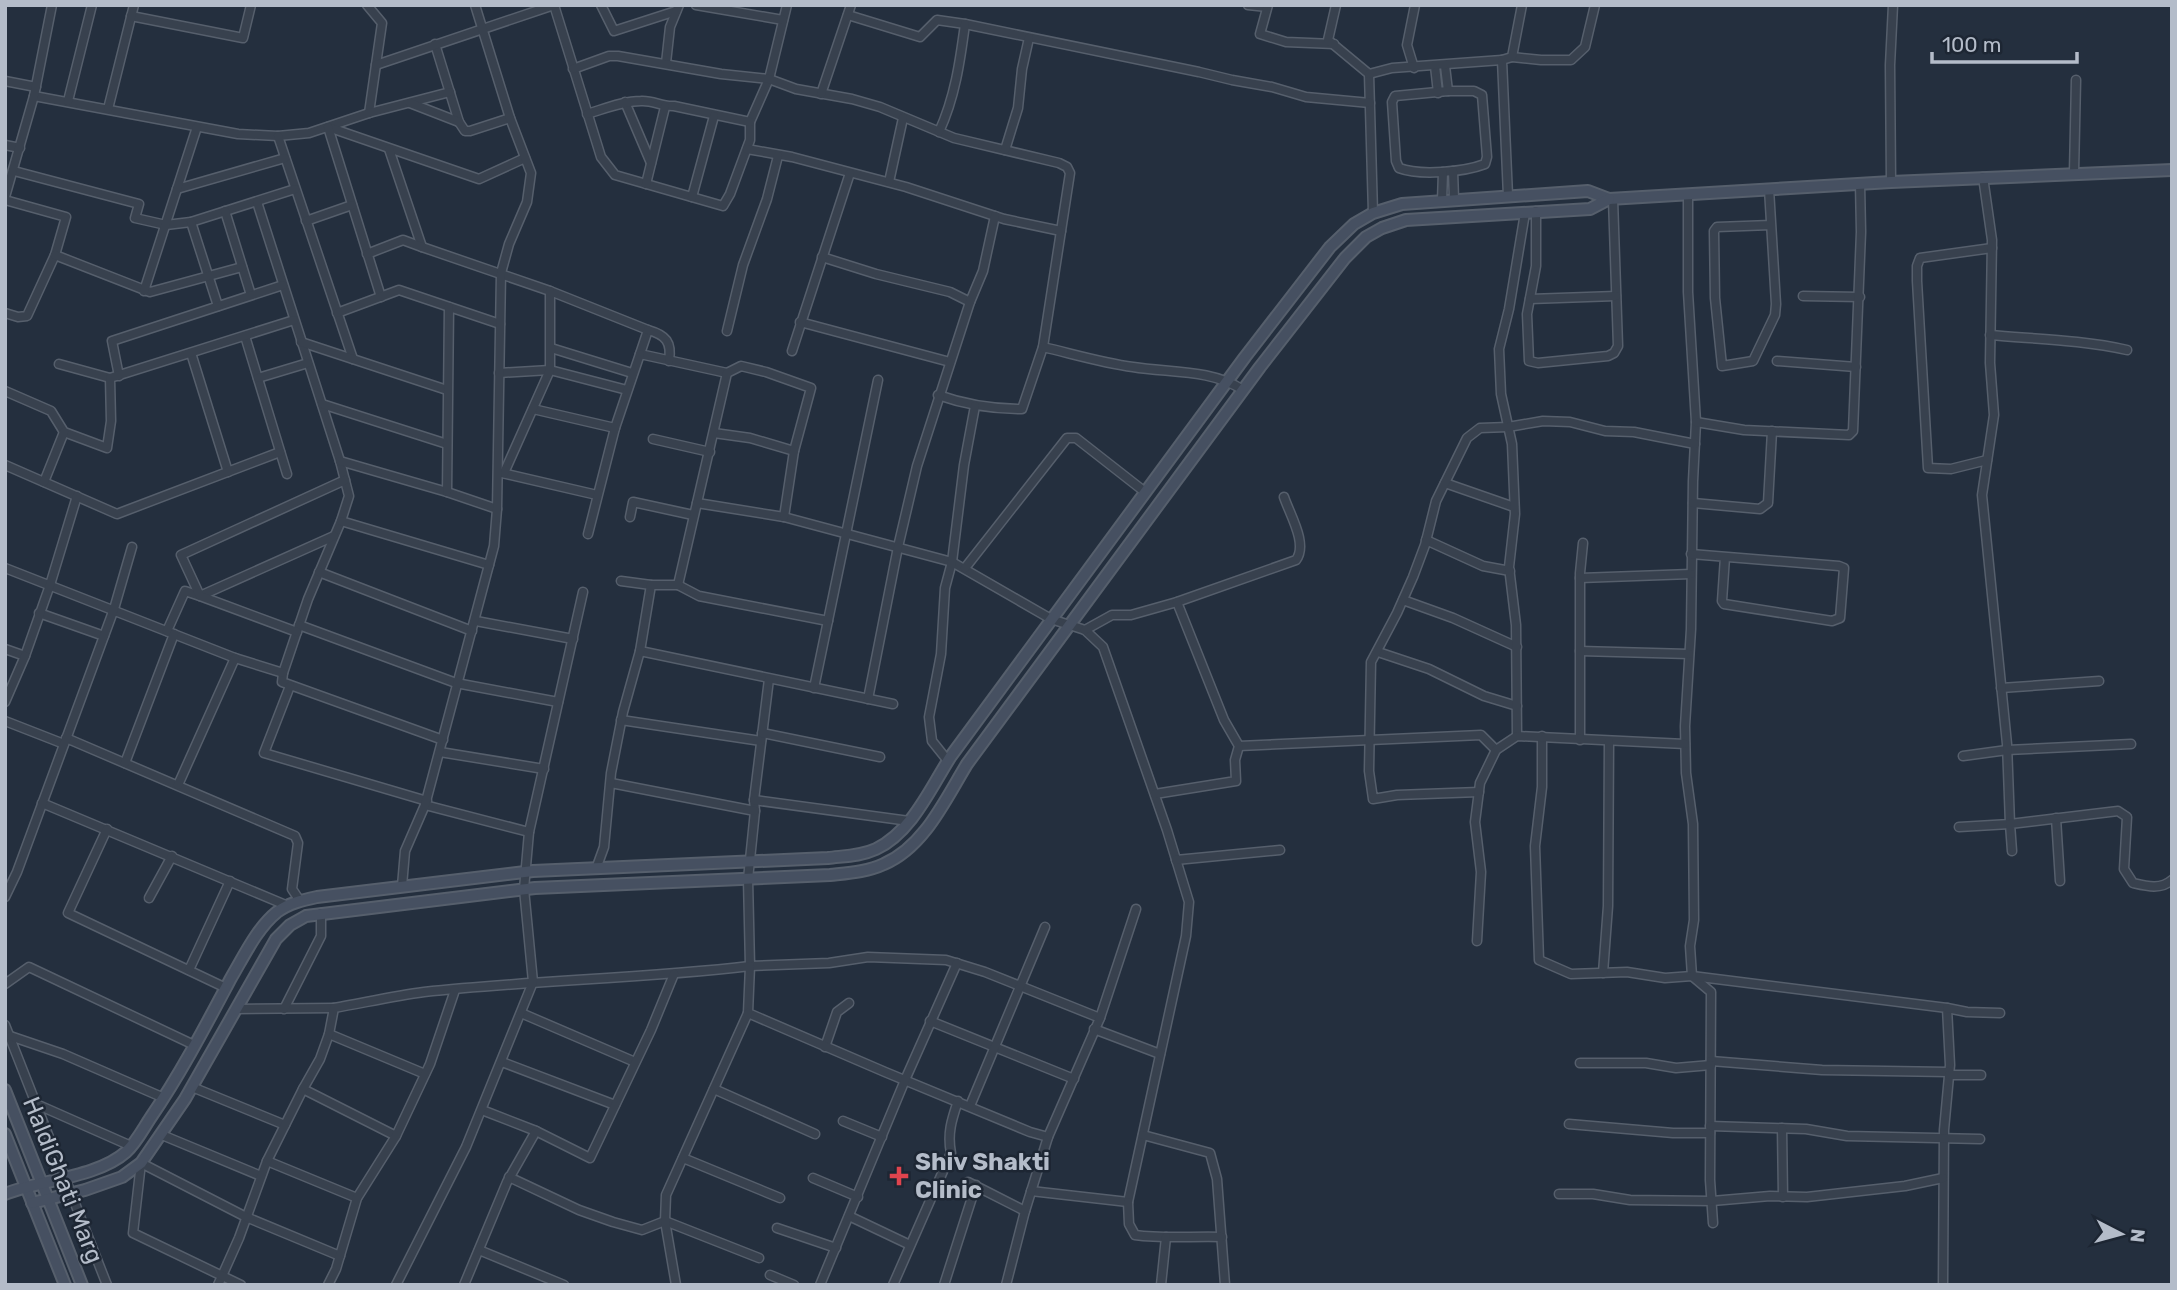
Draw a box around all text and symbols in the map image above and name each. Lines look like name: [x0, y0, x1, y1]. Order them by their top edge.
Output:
scale bar: [1932, 21, 2077, 65]
text: 100 m: [1942, 32, 2001, 57]
street label: HaldiGhati Marg: [17, 1093, 109, 1267]
place label: Shiv Shakti Clinic: [915, 1148, 1050, 1204]
marker: Shiv Shakti Clinic: [889, 1166, 909, 1186]
north arrow: [2086, 1199, 2156, 1269]
text: N: [2125, 1228, 2150, 1244]

